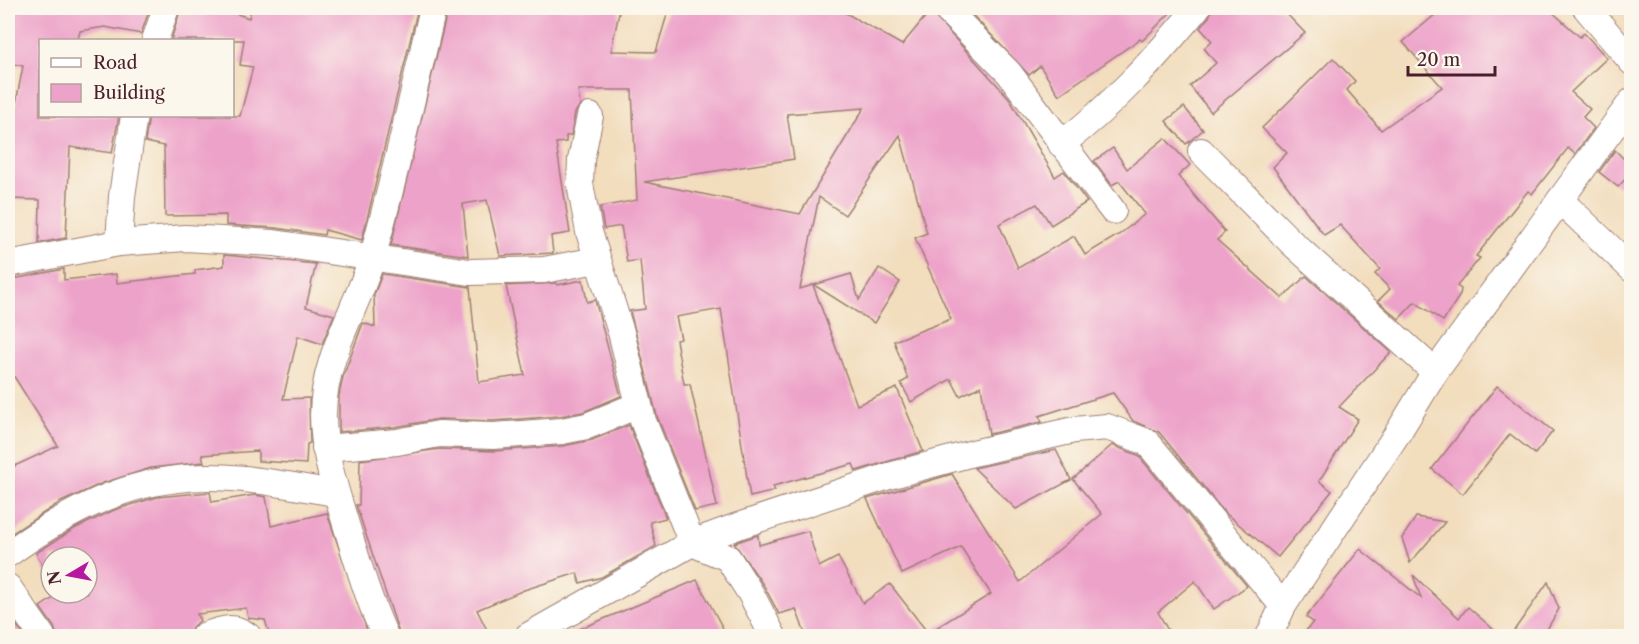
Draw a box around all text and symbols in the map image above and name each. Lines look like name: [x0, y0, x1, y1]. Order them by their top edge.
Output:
legend: [39, 39, 234, 117]
scale bar: [1408, 39, 1495, 77]
text: 20 m: [1417, 49, 1461, 71]
text: Road: [93, 52, 138, 74]
text: Building: [93, 82, 165, 104]
north arrow: [39, 545, 99, 605]
text: N: [43, 569, 65, 586]

